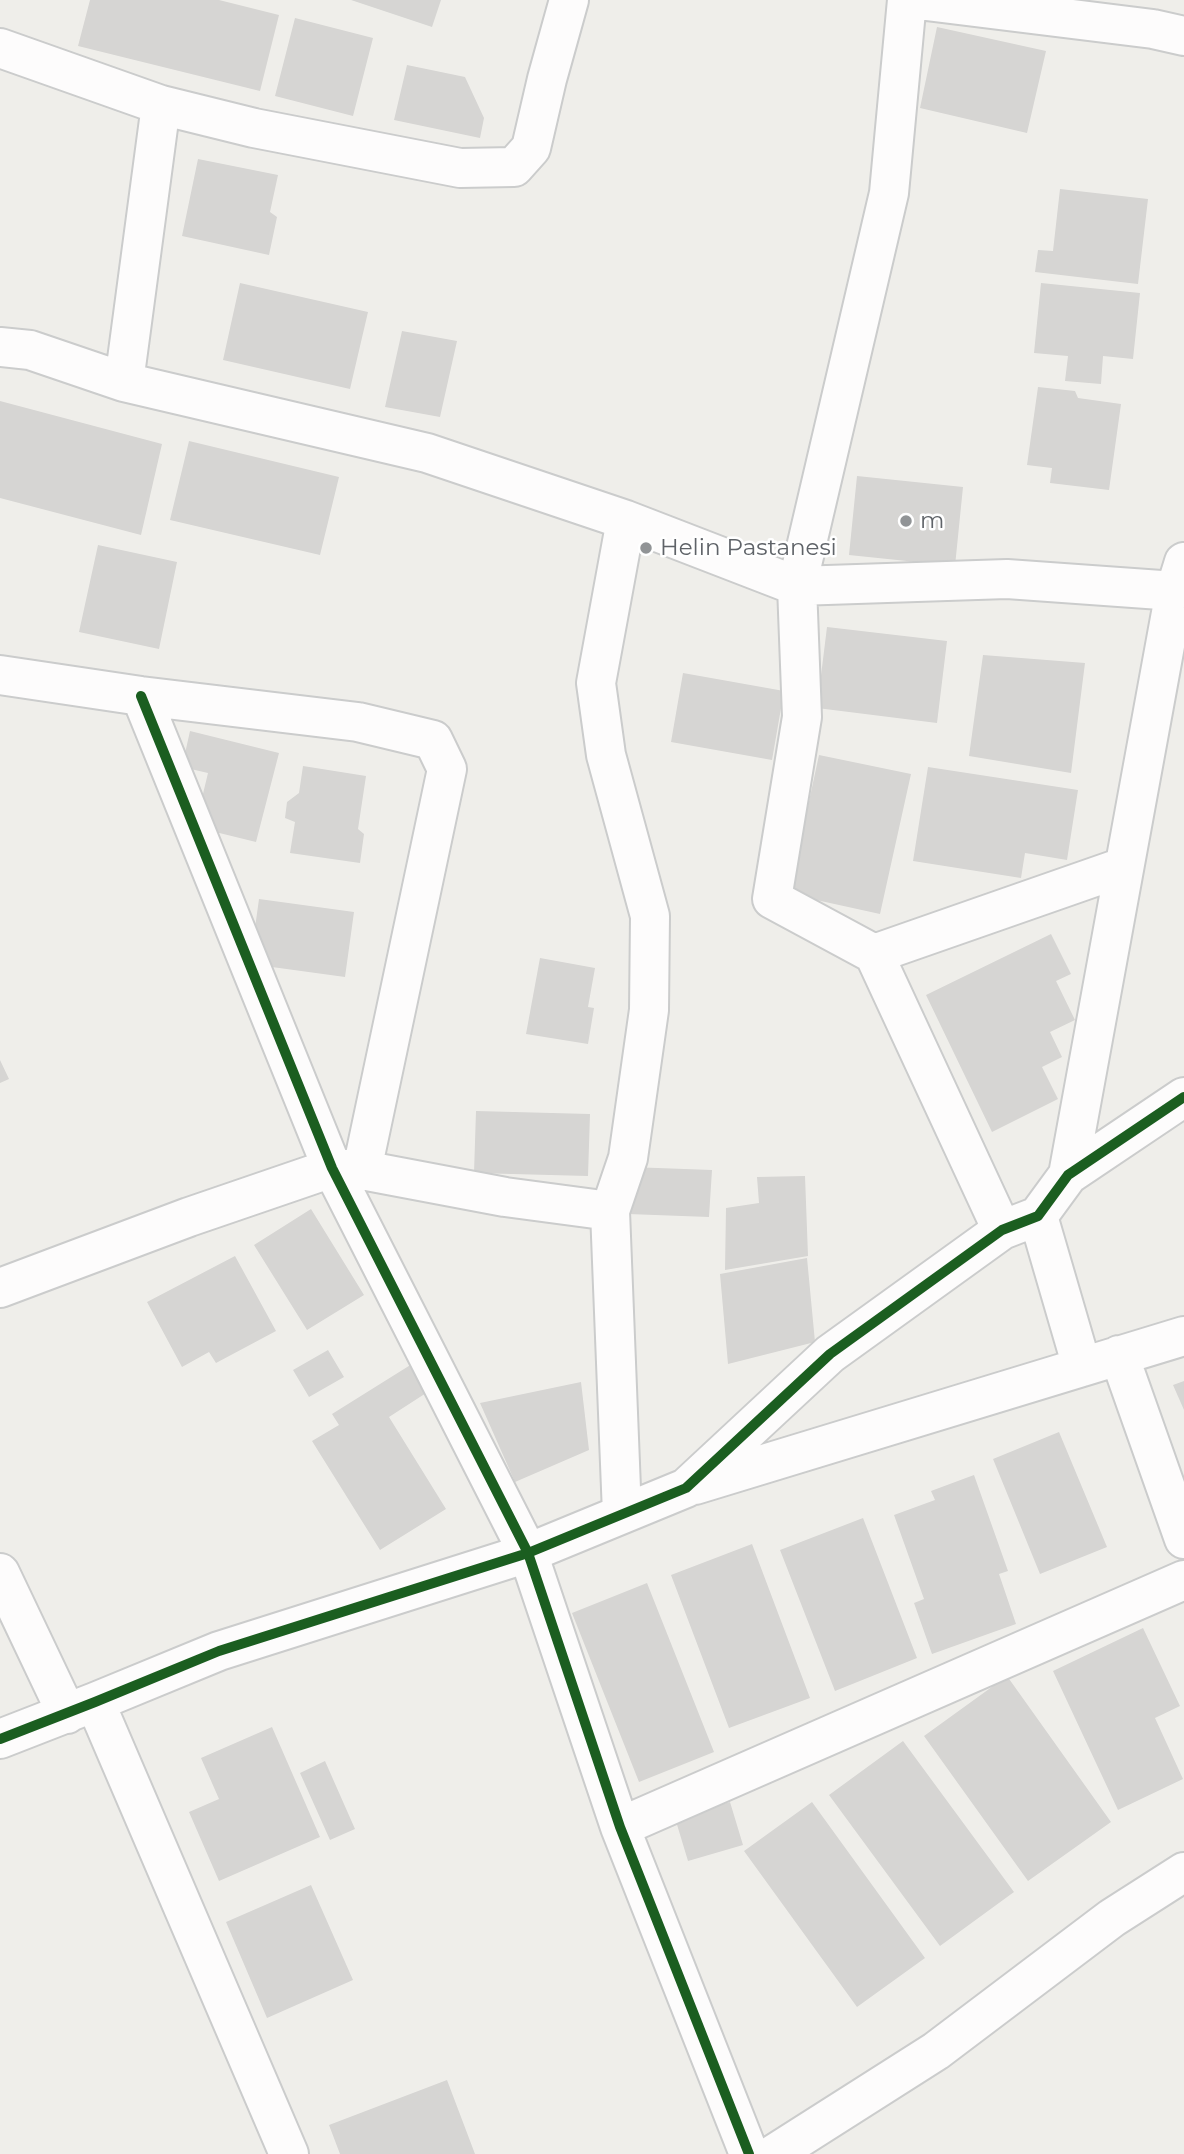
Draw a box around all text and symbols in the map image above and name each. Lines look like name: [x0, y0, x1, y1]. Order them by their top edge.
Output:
place label: m: [920, 507, 944, 535]
marker: m: [898, 513, 914, 529]
place label: Helin Pastanesi: [660, 534, 837, 562]
marker: Helin Pastanesi: [638, 540, 654, 556]

